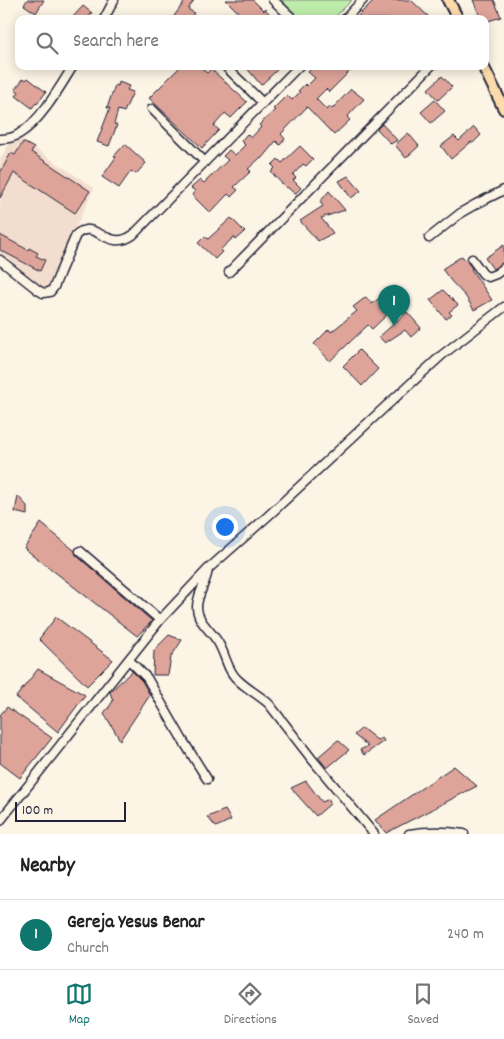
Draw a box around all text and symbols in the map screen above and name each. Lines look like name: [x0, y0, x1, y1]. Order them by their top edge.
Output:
search box: [15, 15, 489, 70]
icon: search: [33, 29, 61, 57]
text: Search here: [73, 29, 159, 56]
pin: 1: [378, 285, 410, 326]
your location: [212, 514, 238, 540]
scale bar: [15, 799, 126, 822]
text: 100 m: [22, 801, 53, 821]
text: Nearby: [20, 852, 75, 882]
text: Gereja Yesus Benar: [67, 910, 205, 937]
text: 1: [34, 923, 38, 946]
text: 240 m: [447, 923, 484, 946]
text: Church: [67, 937, 109, 960]
tab: Map: [65, 980, 93, 1030]
tab: Directions: [224, 980, 277, 1030]
tab: Saved: [407, 980, 439, 1030]

